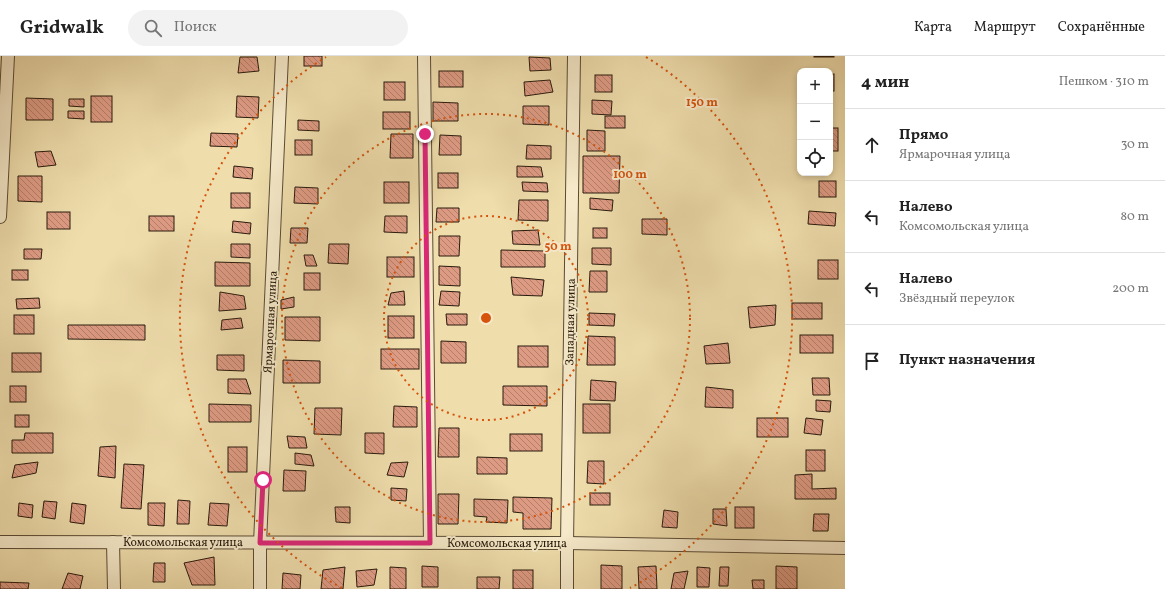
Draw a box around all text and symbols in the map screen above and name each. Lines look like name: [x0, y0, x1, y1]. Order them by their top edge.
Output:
search box: [128, 10, 408, 46]
text: Gridwalk: [20, 15, 104, 41]
icon: search: [142, 17, 164, 39]
text: Поиск: [174, 17, 217, 38]
text: Карта: [914, 18, 952, 37]
text: Маршрут: [974, 18, 1036, 37]
text: Сохранённые: [1058, 18, 1145, 37]
map controls: [797, 68, 833, 176]
button: +: [797, 68, 833, 104]
text: 4 мин: [861, 71, 909, 94]
text: Пешком · 310 m: [1059, 73, 1149, 91]
text: 150 m: [686, 95, 718, 111]
button: −: [797, 104, 833, 140]
route end: [416, 125, 434, 143]
text: Прямо: [899, 125, 948, 146]
icon: ahead: [861, 134, 883, 156]
text: 30 m: [1121, 136, 1149, 154]
button: locate: [797, 140, 833, 176]
text: Ярмарочная улица: [899, 146, 1011, 164]
text: 100 m: [613, 167, 647, 183]
text: Налево: [899, 197, 953, 218]
icon: left: [861, 206, 883, 228]
text: 80 m: [1120, 208, 1149, 226]
text: Комсомольская улица: [899, 218, 1029, 236]
text: 50 m: [544, 239, 572, 255]
text: Налево: [899, 269, 953, 290]
street label: Ярмарочная улица: [260, 270, 282, 374]
street label: Западная улица: [562, 278, 580, 366]
icon: left: [861, 278, 883, 300]
text: 200 m: [1112, 280, 1149, 298]
text: Звёздный переулок: [899, 290, 1015, 308]
centre of rings: [479, 311, 493, 325]
icon: arrive: [861, 350, 883, 372]
text: Пункт назначения: [899, 350, 1035, 371]
route start: [254, 471, 272, 489]
street label: Комсомольская улица: [123, 535, 243, 551]
street label: Комсомольская улица: [447, 536, 567, 552]

